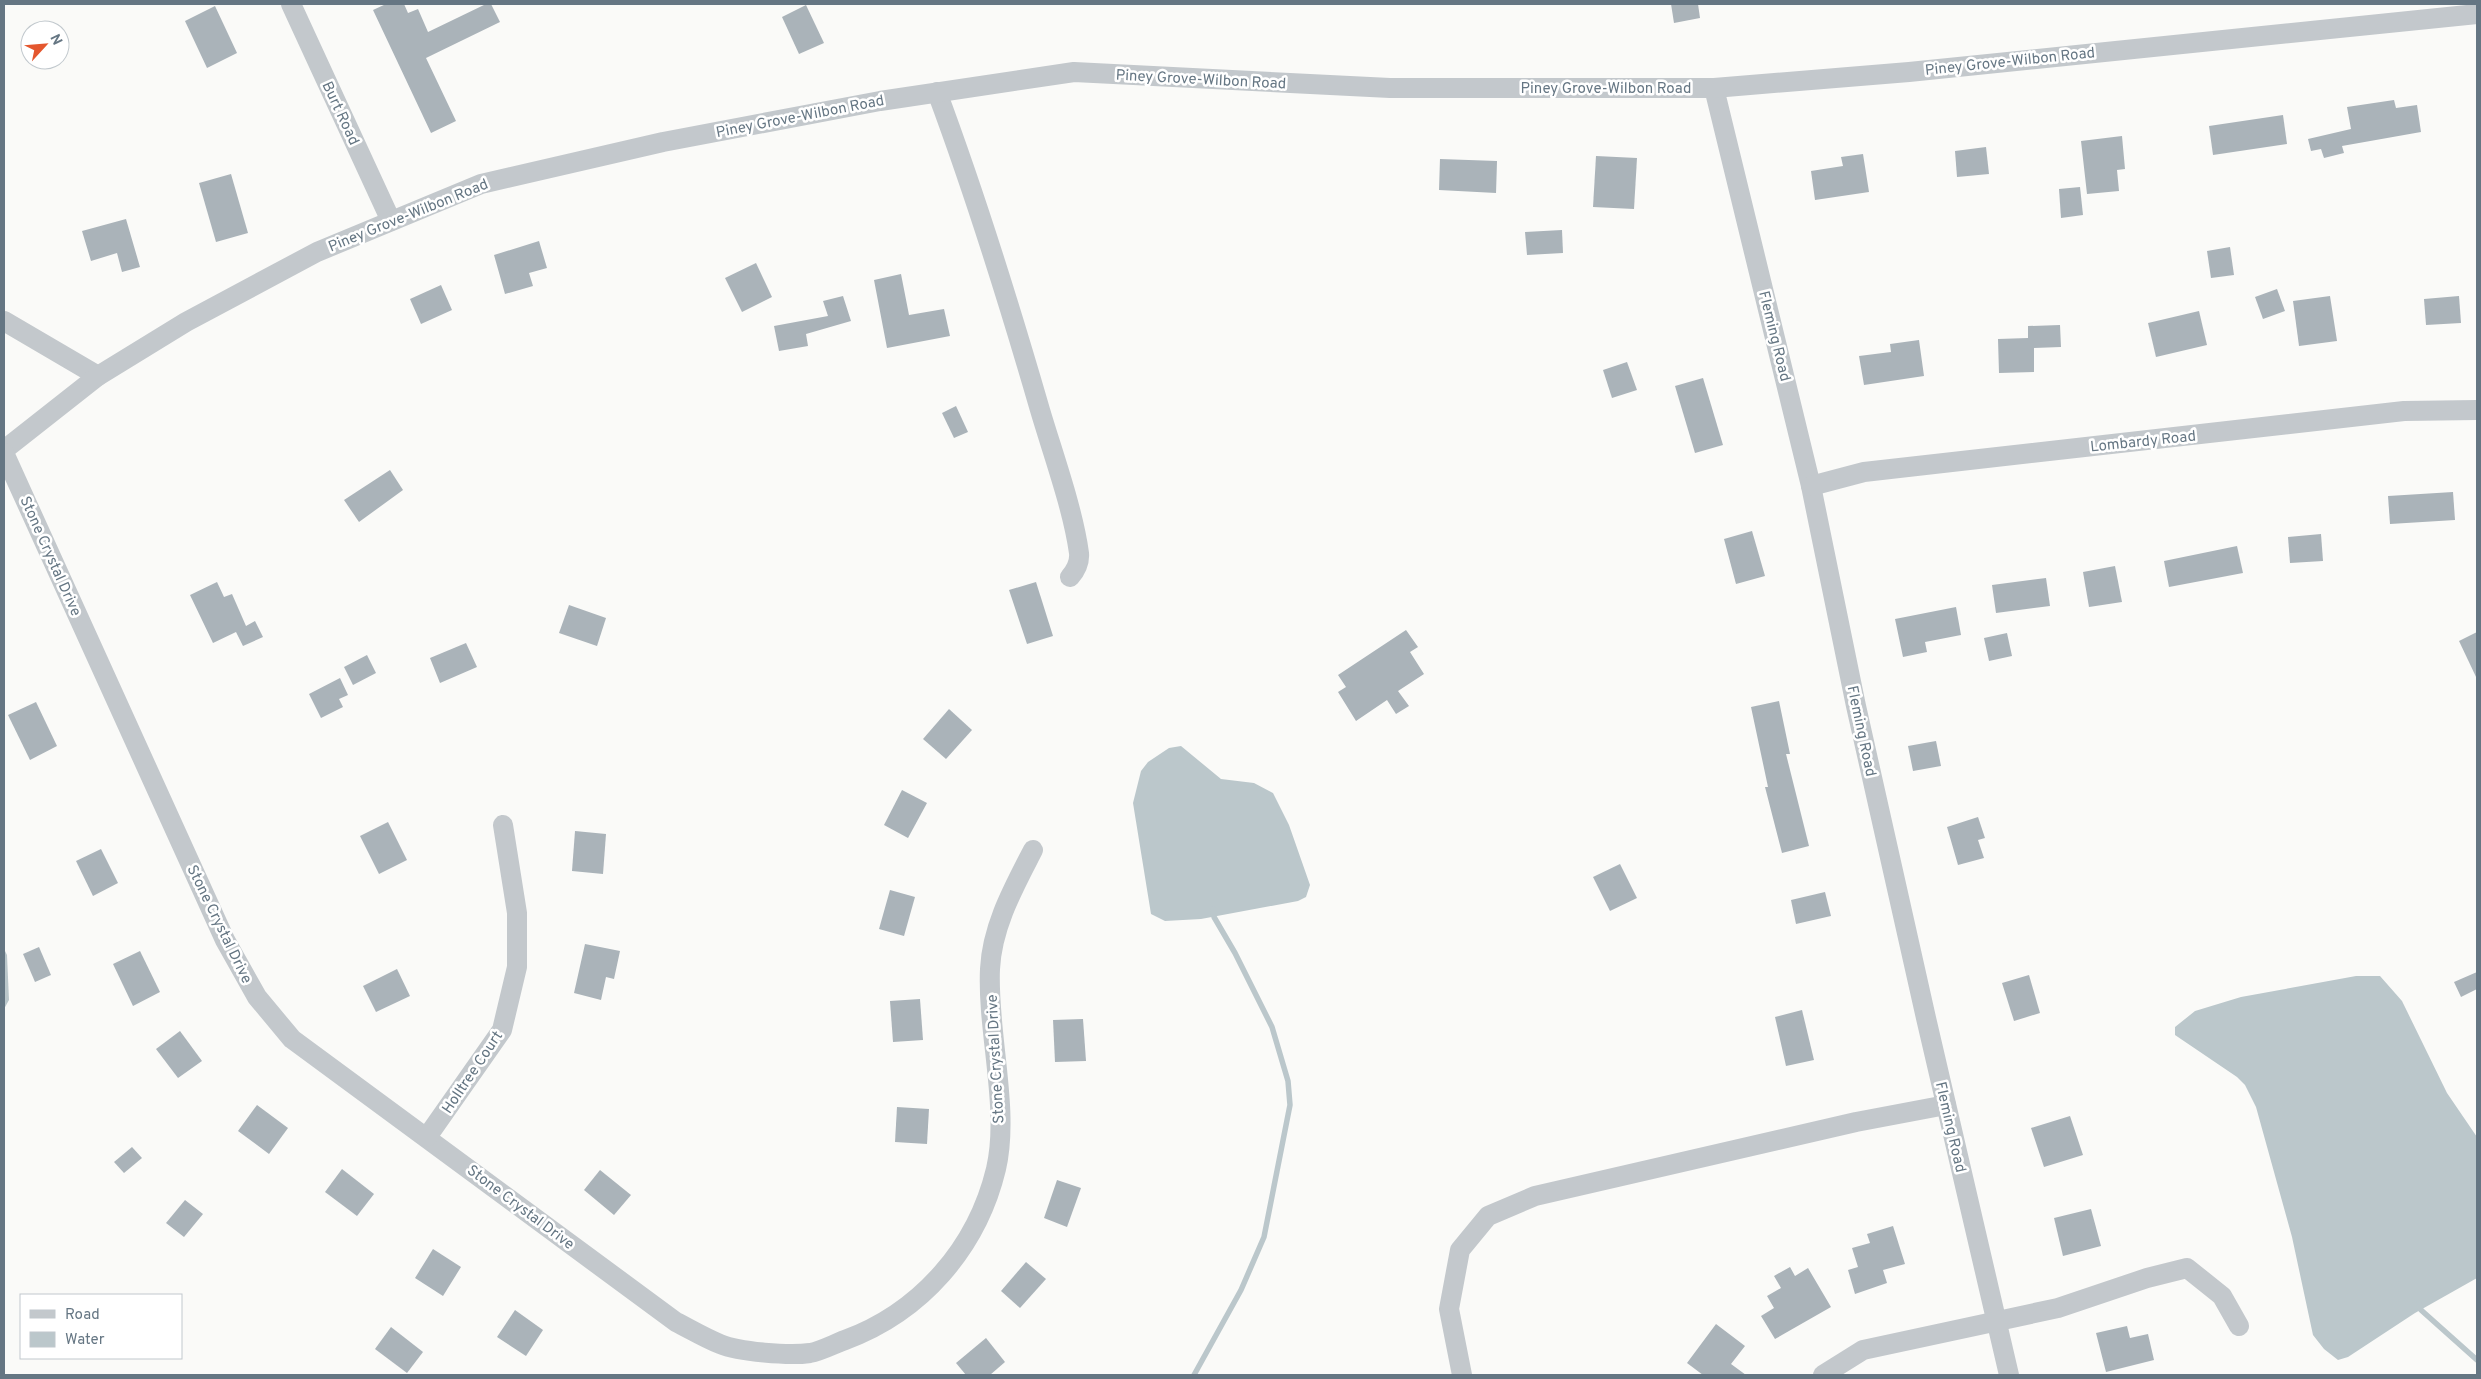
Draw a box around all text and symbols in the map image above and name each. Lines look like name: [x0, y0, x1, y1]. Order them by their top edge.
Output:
north arrow: [20, 20, 70, 70]
text: N: [45, 32, 65, 48]
street label: Piney Grove-Wilbon Road: [1924, 44, 2096, 81]
street label: Piney Grove-Wilbon Road: [1115, 67, 1287, 94]
street label: Burt Road: [317, 79, 363, 149]
street label: Piney Grove-Wilbon Road: [1521, 80, 1691, 99]
street label: Piney Grove-Wilbon Road: [715, 92, 886, 143]
street label: Piney Grove-Wilbon Road: [326, 176, 491, 257]
street label: Fleming Road: [1753, 289, 1794, 384]
street label: Lombardy Road: [2089, 427, 2197, 457]
street label: Stone Crystal Drive: [15, 494, 85, 620]
street label: Fleming Road: [1842, 684, 1879, 779]
street label: Stone Crystal Drive: [182, 862, 256, 987]
street label: Stone Crystal Drive: [984, 994, 1009, 1124]
street label: Holltree Court: [439, 1028, 508, 1118]
street label: Fleming Road: [1930, 1080, 1969, 1175]
street label: Stone Crystal Drive: [463, 1162, 578, 1255]
legend: [20, 1294, 182, 1359]
text: Road: [65, 1306, 100, 1325]
text: Water: [65, 1331, 105, 1350]

